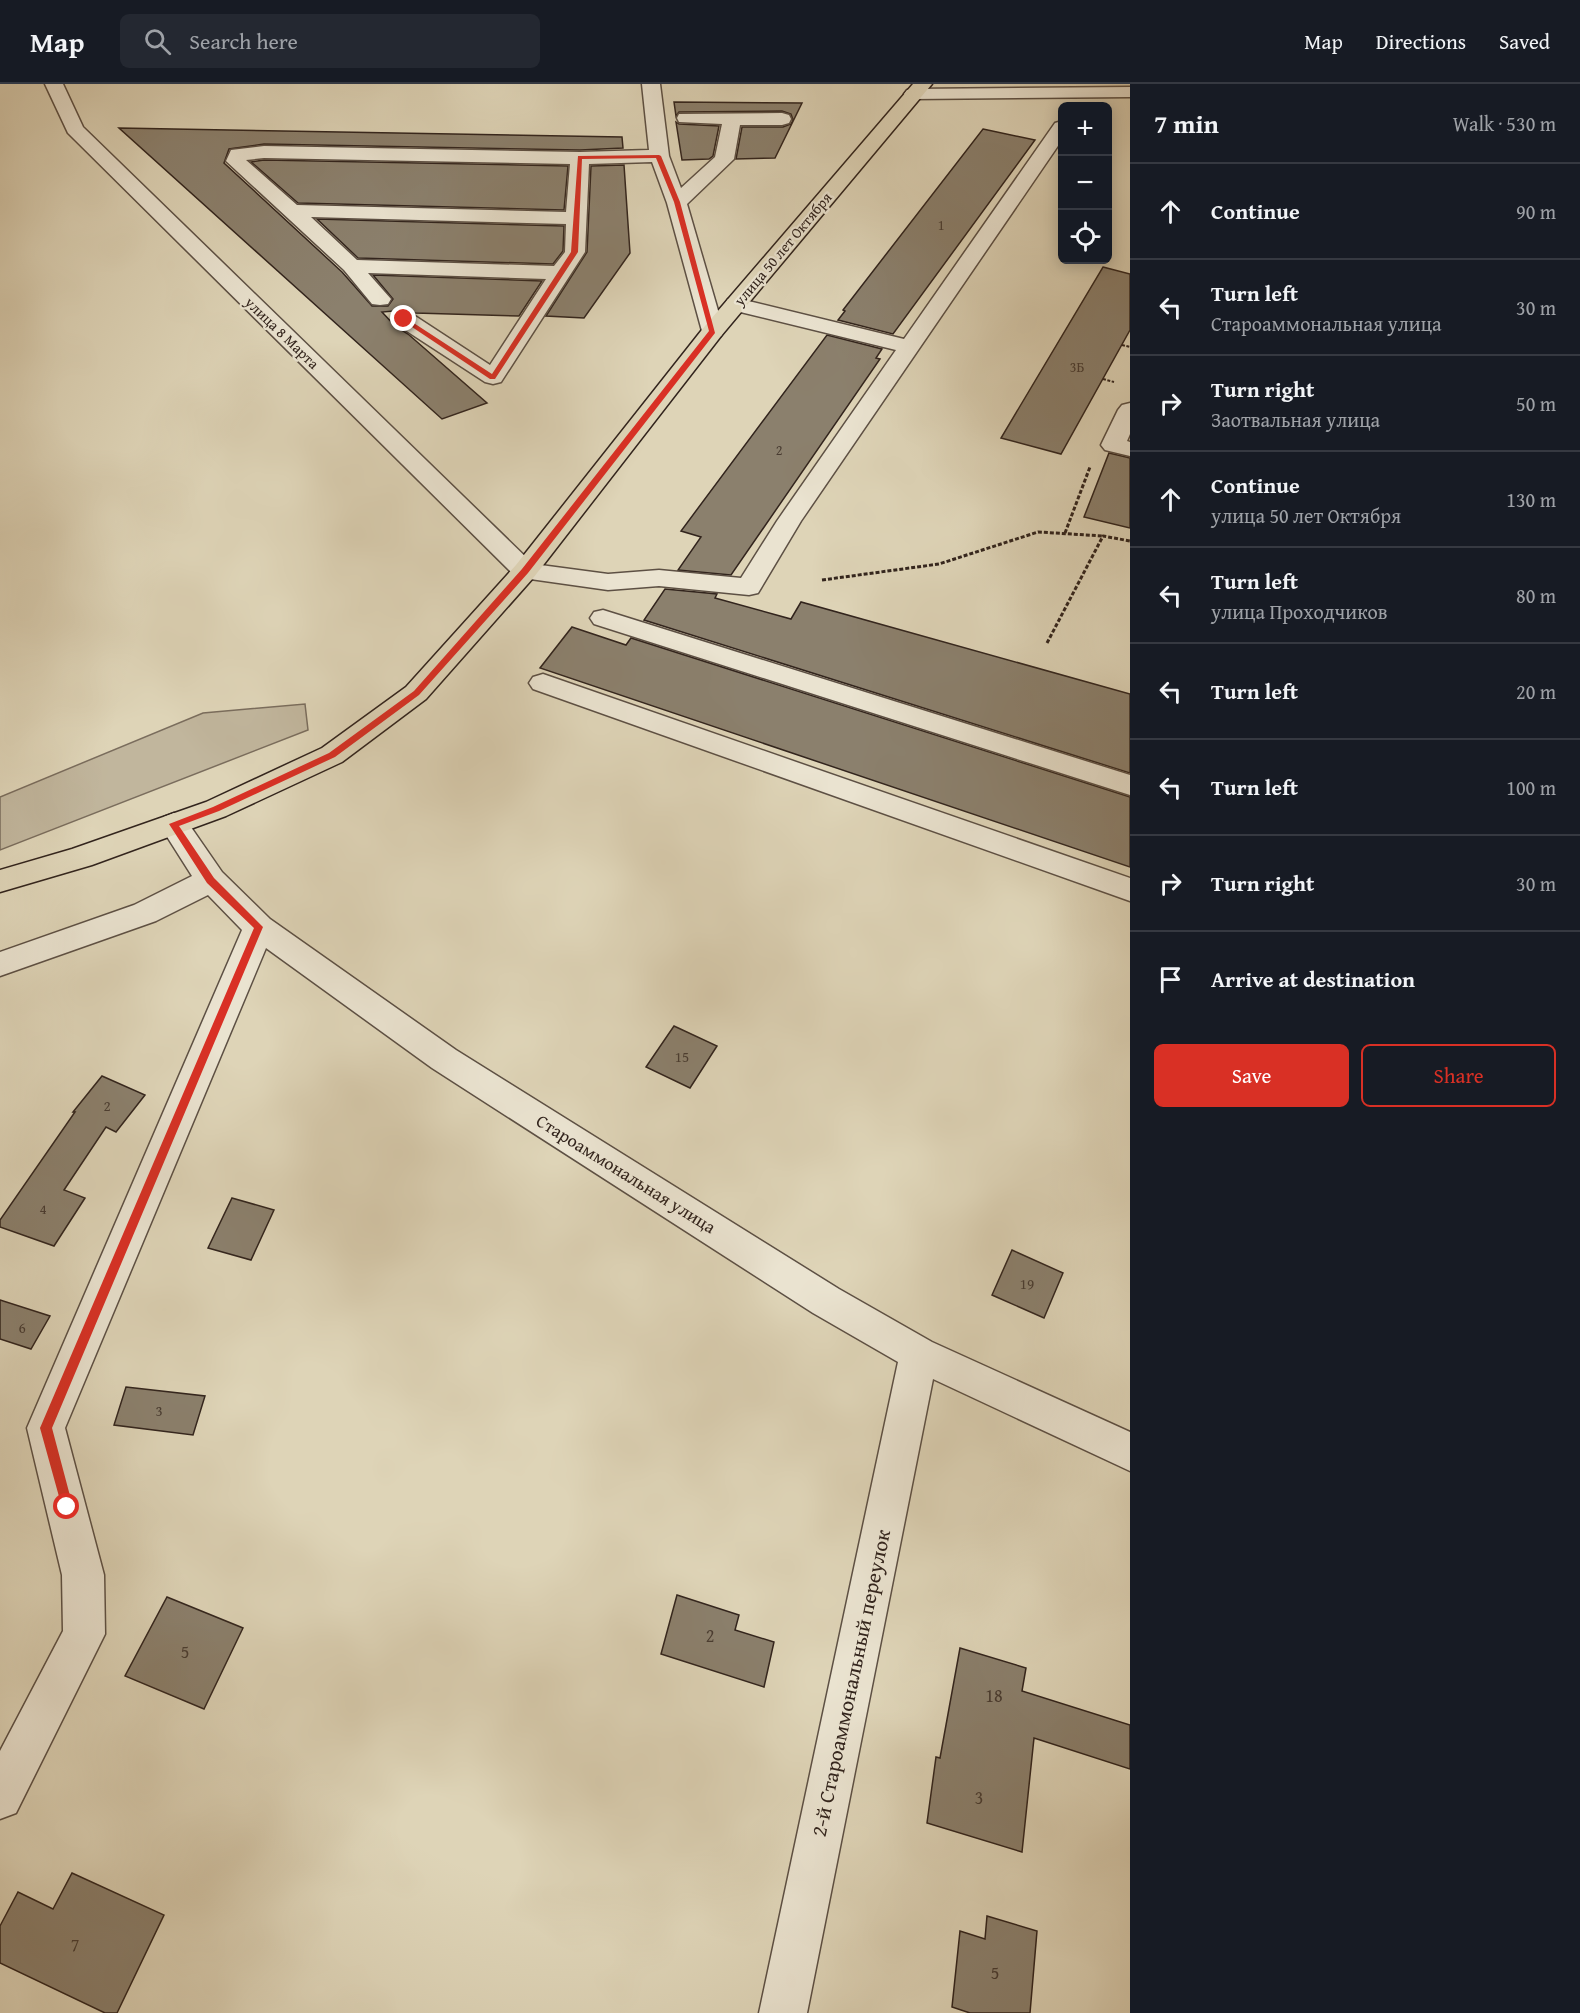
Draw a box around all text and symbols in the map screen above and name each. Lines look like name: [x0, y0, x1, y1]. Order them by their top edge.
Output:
search box: [120, 14, 540, 68]
text: Map: [30, 21, 84, 62]
icon: search: [141, 25, 174, 58]
text: Search here: [189, 25, 298, 57]
text: Map: [1304, 26, 1343, 57]
text: Directions: [1376, 26, 1466, 57]
text: Saved: [1499, 26, 1550, 57]
map controls: [1058, 102, 1112, 264]
button: +: [1058, 102, 1112, 156]
text: 7 min: [1154, 104, 1219, 143]
text: Walk · 530 m: [1453, 109, 1556, 138]
button: −: [1058, 156, 1112, 210]
street label: улица 50 лет Октября: [728, 187, 837, 311]
icon: ahead: [1154, 195, 1187, 228]
text: Continue: [1211, 195, 1300, 227]
text: 90 m: [1516, 197, 1556, 226]
button: locate: [1058, 210, 1112, 264]
house number: 1: [938, 215, 944, 235]
text: Turn left: [1211, 277, 1298, 309]
street label: улица 8 Марта: [240, 291, 325, 374]
icon: left: [1154, 291, 1187, 324]
text: 30 m: [1516, 293, 1556, 322]
route end: [390, 305, 416, 331]
text: Староаммональная улица: [1211, 309, 1442, 338]
house number: 3Б: [1070, 357, 1084, 377]
text: Turn right: [1211, 373, 1314, 405]
icon: right: [1154, 387, 1187, 420]
text: 50 m: [1516, 389, 1556, 418]
text: Заотвальная улица: [1211, 405, 1380, 434]
house number: 2: [776, 440, 782, 460]
text: Continue: [1211, 469, 1300, 501]
icon: ahead: [1154, 483, 1187, 516]
text: 130 m: [1506, 485, 1556, 514]
text: улица 50 лет Октября: [1211, 501, 1401, 530]
text: Turn left: [1211, 565, 1298, 597]
icon: left: [1154, 579, 1187, 612]
text: 80 m: [1516, 581, 1556, 610]
text: улица Проходчиков: [1211, 597, 1388, 626]
icon: left: [1154, 675, 1187, 708]
text: Turn left: [1211, 675, 1298, 707]
text: 20 m: [1516, 677, 1556, 706]
icon: left: [1154, 771, 1187, 804]
text: Turn left: [1211, 771, 1298, 803]
text: 100 m: [1506, 773, 1556, 802]
icon: right: [1154, 867, 1187, 900]
text: Turn right: [1211, 867, 1314, 899]
text: 30 m: [1516, 869, 1556, 898]
icon: arrive: [1154, 963, 1187, 996]
text: Arrive at destination: [1211, 963, 1415, 995]
button: Save: [1154, 1044, 1349, 1107]
button: Share: [1361, 1044, 1556, 1107]
house number: 15: [675, 1046, 689, 1067]
house number: 2: [103, 1095, 111, 1116]
street label: Староаммональная улица: [531, 1107, 722, 1240]
house number: 4: [39, 1198, 47, 1219]
house number: 19: [1020, 1273, 1034, 1294]
house number: 6: [18, 1317, 26, 1338]
house number: 3: [155, 1400, 163, 1421]
route start: [53, 1493, 79, 1519]
street label: 2-й Староаммональный переулок: [803, 1526, 898, 1839]
house number: 2: [706, 1622, 714, 1649]
house number: 5: [181, 1638, 189, 1665]
house number: 18: [985, 1682, 1003, 1709]
house number: 3: [975, 1784, 983, 1811]
house number: 7: [71, 1931, 79, 1958]
house number: 5: [991, 1959, 999, 1986]

